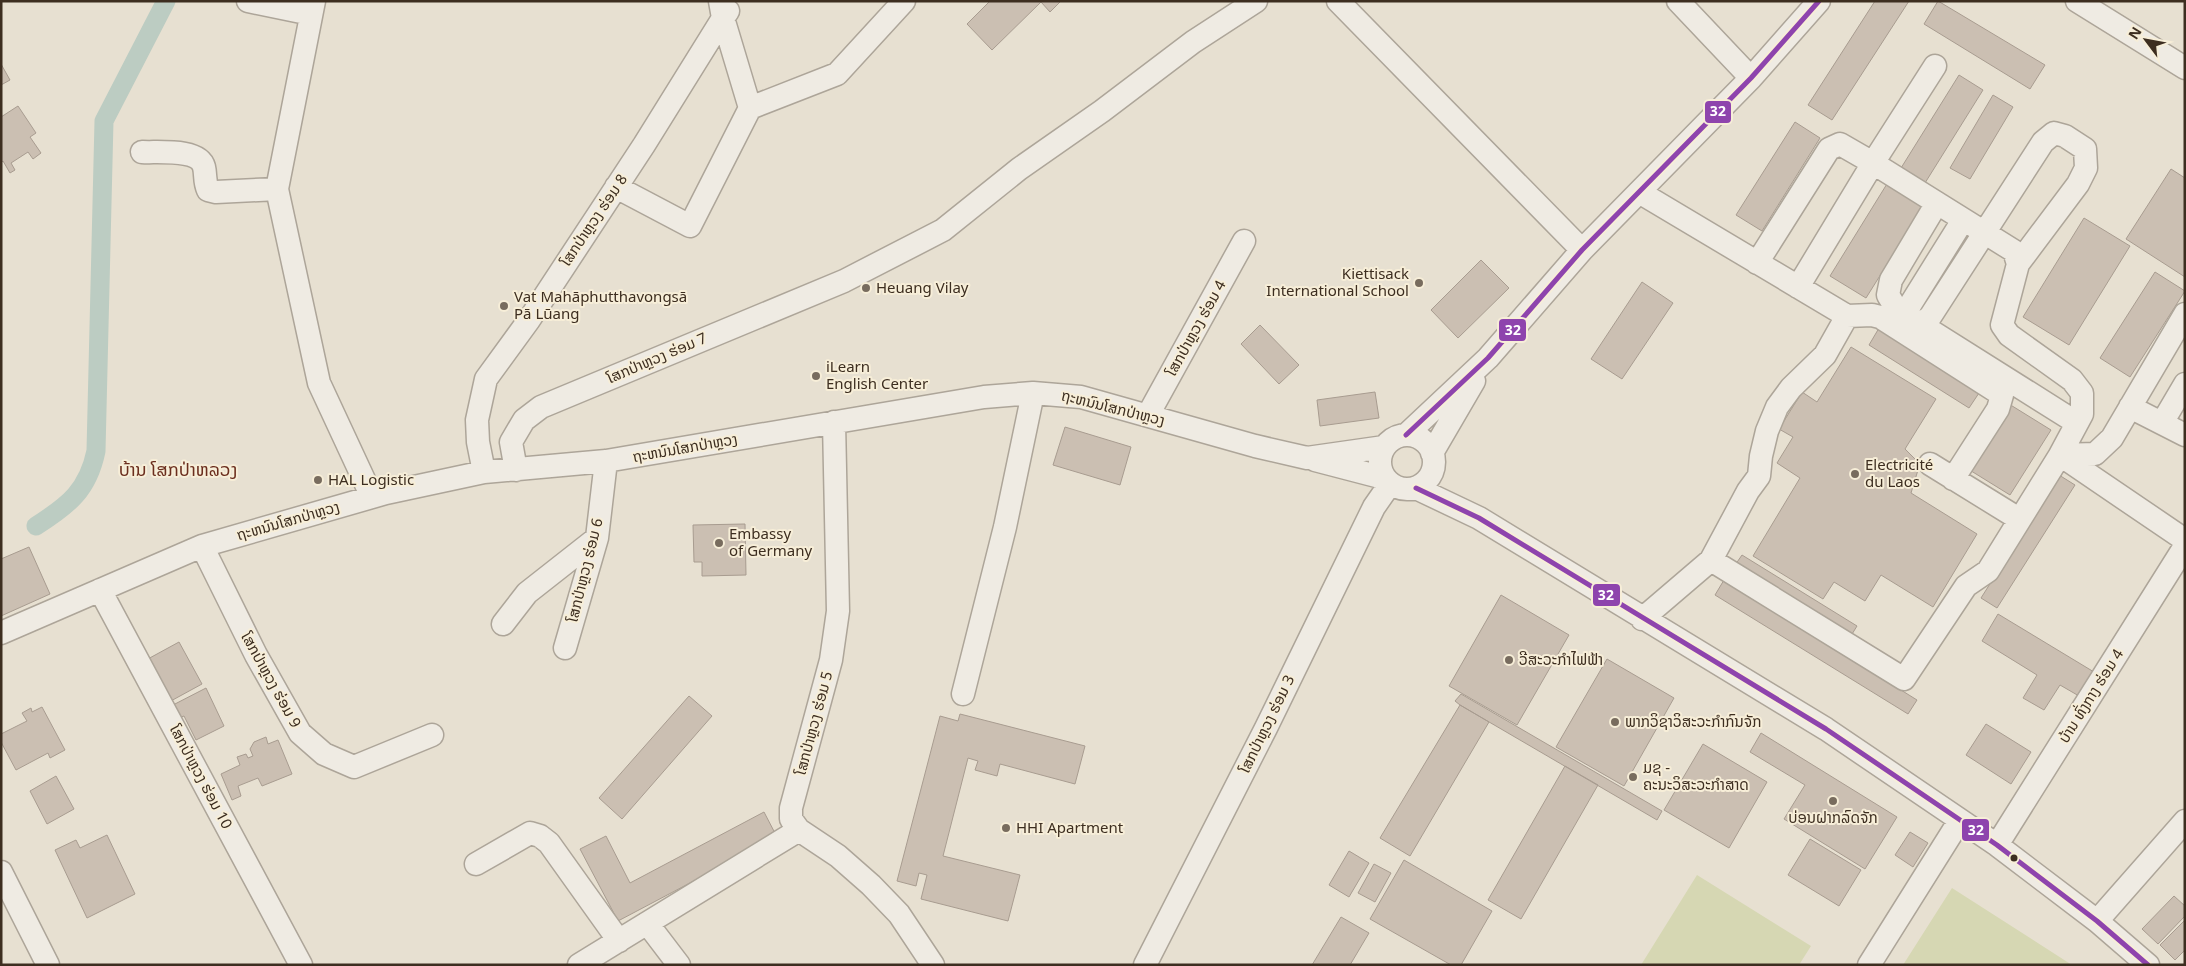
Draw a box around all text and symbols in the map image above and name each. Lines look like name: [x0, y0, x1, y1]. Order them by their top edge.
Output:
north arrow: [2121, 15, 2171, 65]
text: N: [2122, 22, 2147, 44]
text: 32: [1710, 99, 1726, 122]
line badge: 32: [1704, 100, 1732, 124]
street label: ໂສກປ່າຫຼວງ ຮ່ອມ 8: [553, 169, 634, 272]
place label: Kiettisack International School: [1266, 261, 1409, 303]
place label: Heuang Vilay: [876, 275, 969, 300]
street label: ໂສກປ່າຫຼວງ ຮ່ອມ 4: [1158, 275, 1232, 381]
marker: Kiettisack International School: [1413, 277, 1425, 289]
marker: Heuang Vilay: [860, 282, 872, 294]
place label: Vat Mahāphutthavongsā Pā Lūang: [514, 284, 687, 326]
marker: Vat Mahāphutthavongsā Pā Lūang: [498, 300, 510, 312]
line badge: 32: [1498, 318, 1527, 342]
text: 32: [1505, 318, 1521, 341]
street label: ໂສກປ່າຫຼວງ ຮ່ອມ 7: [602, 325, 711, 390]
place label: iLearn English Center: [826, 354, 928, 396]
marker: iLearn English Center: [810, 370, 822, 382]
street label: ຖະຫນົນໂສກປ່າຫຼວງ: [1058, 383, 1168, 433]
street label: ຖະຫນົນໂສກປ່າຫຼວງ: [630, 426, 739, 469]
place label: Electricité du Laos: [1865, 452, 1933, 494]
district label: ບ້ານ ໂສກປ່າຫລວງ: [119, 455, 237, 484]
place label: HAL Logistic: [328, 467, 414, 492]
marker: Electricité du Laos: [1849, 468, 1861, 480]
marker: HAL Logistic: [312, 474, 324, 486]
street label: ຖະຫນົນໂສກປ່າຫຼວງ: [233, 494, 342, 547]
street label: ໂສກປ່າຫຼວງ ຮ່ອມ 6: [559, 515, 610, 625]
place label: Embassy of Germany: [729, 521, 812, 563]
marker: Embassy of Germany: [713, 537, 725, 549]
line badge: 32: [1592, 583, 1621, 607]
text: 32: [1598, 583, 1614, 606]
street label: ໂສກປ່າຫຼວງ ຮ່ອມ 9: [234, 626, 308, 732]
street label: ບ້ານ ທົ່ງກາງ ຮ່ອມ 4: [2052, 643, 2130, 748]
place label: ວີສະວະກຳໄຟຟ້າ: [1519, 647, 1603, 672]
marker: ວີສະວະກຳໄຟຟ້າ: [1503, 654, 1515, 666]
street label: ໂສກປ່າຫຼວງ ຮ່ອມ 5: [787, 668, 839, 778]
street label: ໂສກປ່າຫຼວງ ຮ່ອມ 3: [1232, 670, 1301, 778]
place label: ພາກວິຊາວິສະວະກຳກົນຈັກ: [1625, 709, 1761, 734]
marker: ພາກວິຊາວິສະວະກຳກົນຈັກ: [1609, 716, 1621, 728]
street label: ໂສກປ່າຫຼວງ ຮ່ອມ 10: [163, 719, 239, 833]
place label: ມຊ - ຄະນະວິສະວະກຳສາດ: [1643, 755, 1749, 797]
marker: ມຊ - ຄະນະວິສະວະກຳສາດ: [1627, 771, 1639, 783]
marker: ບ່ອນຝາກລົດຈັກ: [1827, 795, 1839, 807]
place label: ບ່ອນຝາກລົດຈັກ: [1788, 805, 1878, 830]
place label: HHI Apartment: [1016, 815, 1124, 840]
line badge: 32: [1961, 818, 1990, 842]
text: 32: [1968, 818, 1984, 841]
marker: HHI Apartment: [1000, 822, 1012, 834]
unlabelled marker: [2009, 853, 2019, 863]

